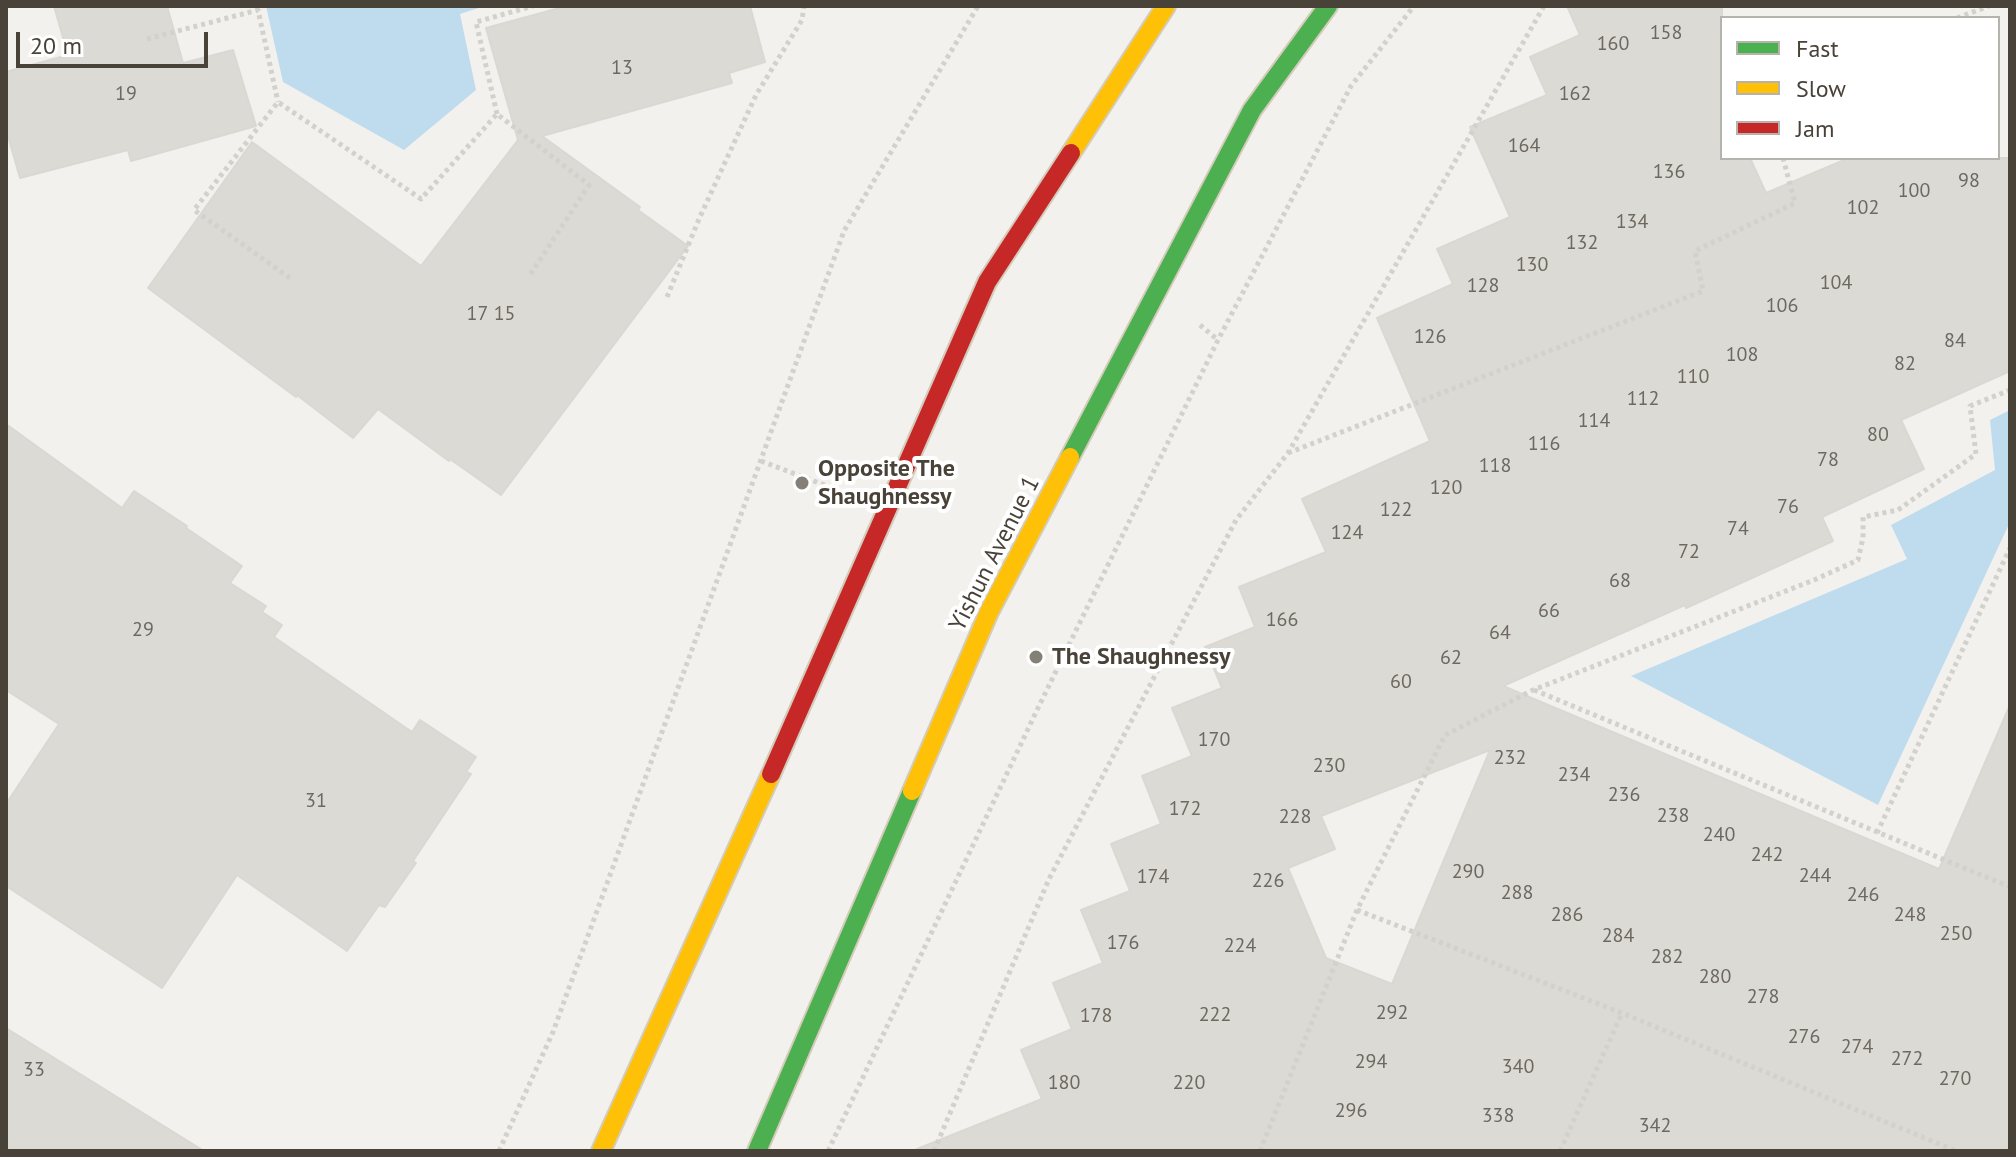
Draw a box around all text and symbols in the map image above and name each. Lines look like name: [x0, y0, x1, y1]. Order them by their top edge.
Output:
scale bar: [20, 16, 212, 66]
legend: [1720, 16, 2000, 160]
house number: 158: [1650, 21, 1682, 45]
text: 20 m: [30, 30, 82, 61]
house number: 160: [1597, 32, 1629, 56]
text: Fast: [1796, 33, 1839, 64]
house number: 13: [611, 56, 633, 80]
text: Slow: [1796, 73, 1846, 104]
house number: 19: [115, 82, 137, 106]
house number: 162: [1559, 82, 1591, 106]
text: Jam: [1796, 113, 1834, 144]
house number: 164: [1508, 134, 1540, 158]
house number: 136: [1653, 160, 1685, 184]
house number: 98: [1958, 169, 1980, 193]
house number: 100: [1898, 179, 1930, 203]
house number: 102: [1847, 196, 1879, 220]
house number: 134: [1616, 210, 1648, 234]
house number: 132: [1566, 231, 1598, 255]
house number: 130: [1516, 253, 1548, 277]
house number: 104: [1820, 271, 1852, 295]
house number: 128: [1467, 274, 1499, 298]
house number: 106: [1766, 294, 1798, 318]
house number: 17 15: [467, 302, 515, 326]
house number: 126: [1414, 325, 1446, 349]
house number: 84: [1944, 329, 1966, 353]
house number: 108: [1726, 343, 1758, 367]
house number: 82: [1894, 352, 1916, 376]
house number: 110: [1677, 365, 1709, 389]
house number: 112: [1627, 387, 1659, 411]
house number: 114: [1578, 409, 1610, 433]
house number: 80: [1867, 423, 1889, 447]
house number: 116: [1528, 432, 1560, 456]
house number: 78: [1817, 448, 1839, 472]
house number: 118: [1479, 454, 1511, 478]
place label: Opposite The Shaughnessy: [818, 455, 955, 511]
street label: Yishun Avenue 1: [944, 472, 1046, 636]
marker: Opposite The Shaughnessy: [793, 474, 811, 492]
house number: 120: [1430, 476, 1462, 500]
house number: 76: [1777, 495, 1799, 519]
house number: 122: [1380, 498, 1412, 522]
house number: 74: [1727, 517, 1749, 541]
house number: 124: [1331, 521, 1363, 545]
house number: 72: [1678, 540, 1700, 564]
house number: 68: [1609, 569, 1631, 593]
house number: 66: [1538, 599, 1560, 623]
house number: 166: [1266, 608, 1298, 632]
house number: 29: [132, 618, 154, 642]
house number: 64: [1489, 621, 1511, 645]
place label: The Shaughnessy: [1052, 643, 1231, 671]
house number: 62: [1440, 646, 1462, 670]
marker: The Shaughnessy: [1027, 648, 1045, 666]
house number: 60: [1390, 670, 1412, 694]
house number: 170: [1198, 728, 1230, 752]
house number: 232: [1494, 746, 1526, 770]
house number: 230: [1313, 754, 1345, 778]
house number: 234: [1558, 763, 1590, 787]
house number: 236: [1608, 783, 1640, 807]
house number: 31: [305, 789, 327, 813]
house number: 172: [1169, 797, 1201, 821]
house number: 238: [1657, 804, 1689, 828]
house number: 228: [1279, 805, 1311, 829]
house number: 240: [1703, 823, 1735, 847]
house number: 242: [1751, 843, 1783, 867]
house number: 290: [1452, 860, 1484, 884]
house number: 244: [1799, 864, 1831, 888]
house number: 174: [1137, 865, 1169, 889]
house number: 226: [1252, 869, 1284, 893]
house number: 288: [1501, 881, 1533, 905]
house number: 246: [1847, 883, 1879, 907]
house number: 286: [1551, 903, 1583, 927]
house number: 248: [1894, 903, 1926, 927]
house number: 250: [1940, 922, 1972, 946]
house number: 284: [1602, 924, 1634, 948]
house number: 176: [1107, 931, 1139, 955]
house number: 224: [1224, 934, 1256, 958]
house number: 282: [1651, 945, 1683, 969]
house number: 280: [1699, 965, 1731, 989]
house number: 278: [1747, 985, 1779, 1009]
house number: 292: [1376, 1001, 1408, 1025]
house number: 222: [1199, 1003, 1231, 1027]
house number: 178: [1080, 1004, 1112, 1028]
house number: 276: [1788, 1025, 1820, 1049]
house number: 274: [1841, 1035, 1873, 1059]
house number: 272: [1891, 1047, 1923, 1071]
house number: 294: [1355, 1050, 1387, 1074]
house number: 340: [1502, 1055, 1534, 1079]
house number: 33: [23, 1058, 45, 1082]
house number: 270: [1939, 1067, 1971, 1091]
house number: 180: [1048, 1071, 1080, 1095]
house number: 220: [1173, 1071, 1205, 1095]
house number: 296: [1335, 1099, 1367, 1123]
house number: 338: [1482, 1104, 1514, 1128]
house number: 342: [1639, 1114, 1671, 1138]

